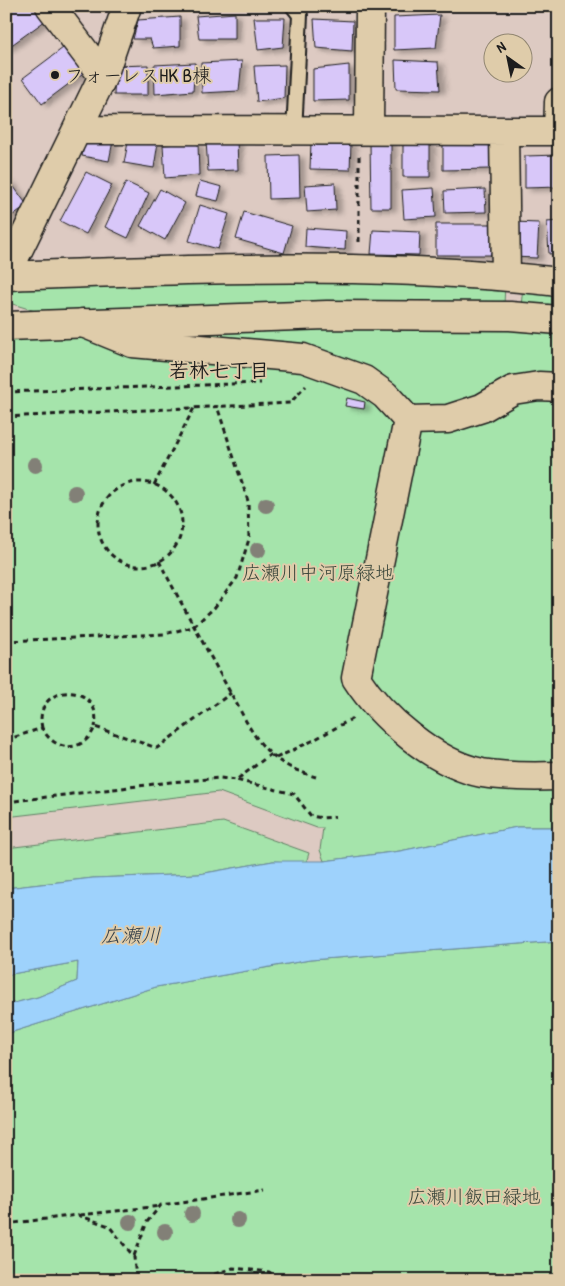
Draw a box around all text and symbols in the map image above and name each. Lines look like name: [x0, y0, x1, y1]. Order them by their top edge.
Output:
north arrow: [482, 32, 532, 82]
text: N: [492, 36, 509, 57]
place label: フォーレスHK B棟: [65, 62, 211, 88]
marker: フォーレスHK B棟: [49, 69, 61, 81]
district label: 若林七丁目: [169, 356, 269, 383]
park label: 広瀬川中河原緑地: [242, 559, 394, 585]
water label: 広瀬川: [101, 921, 161, 948]
park label: 広瀬川飯田緑地: [407, 1183, 541, 1209]

